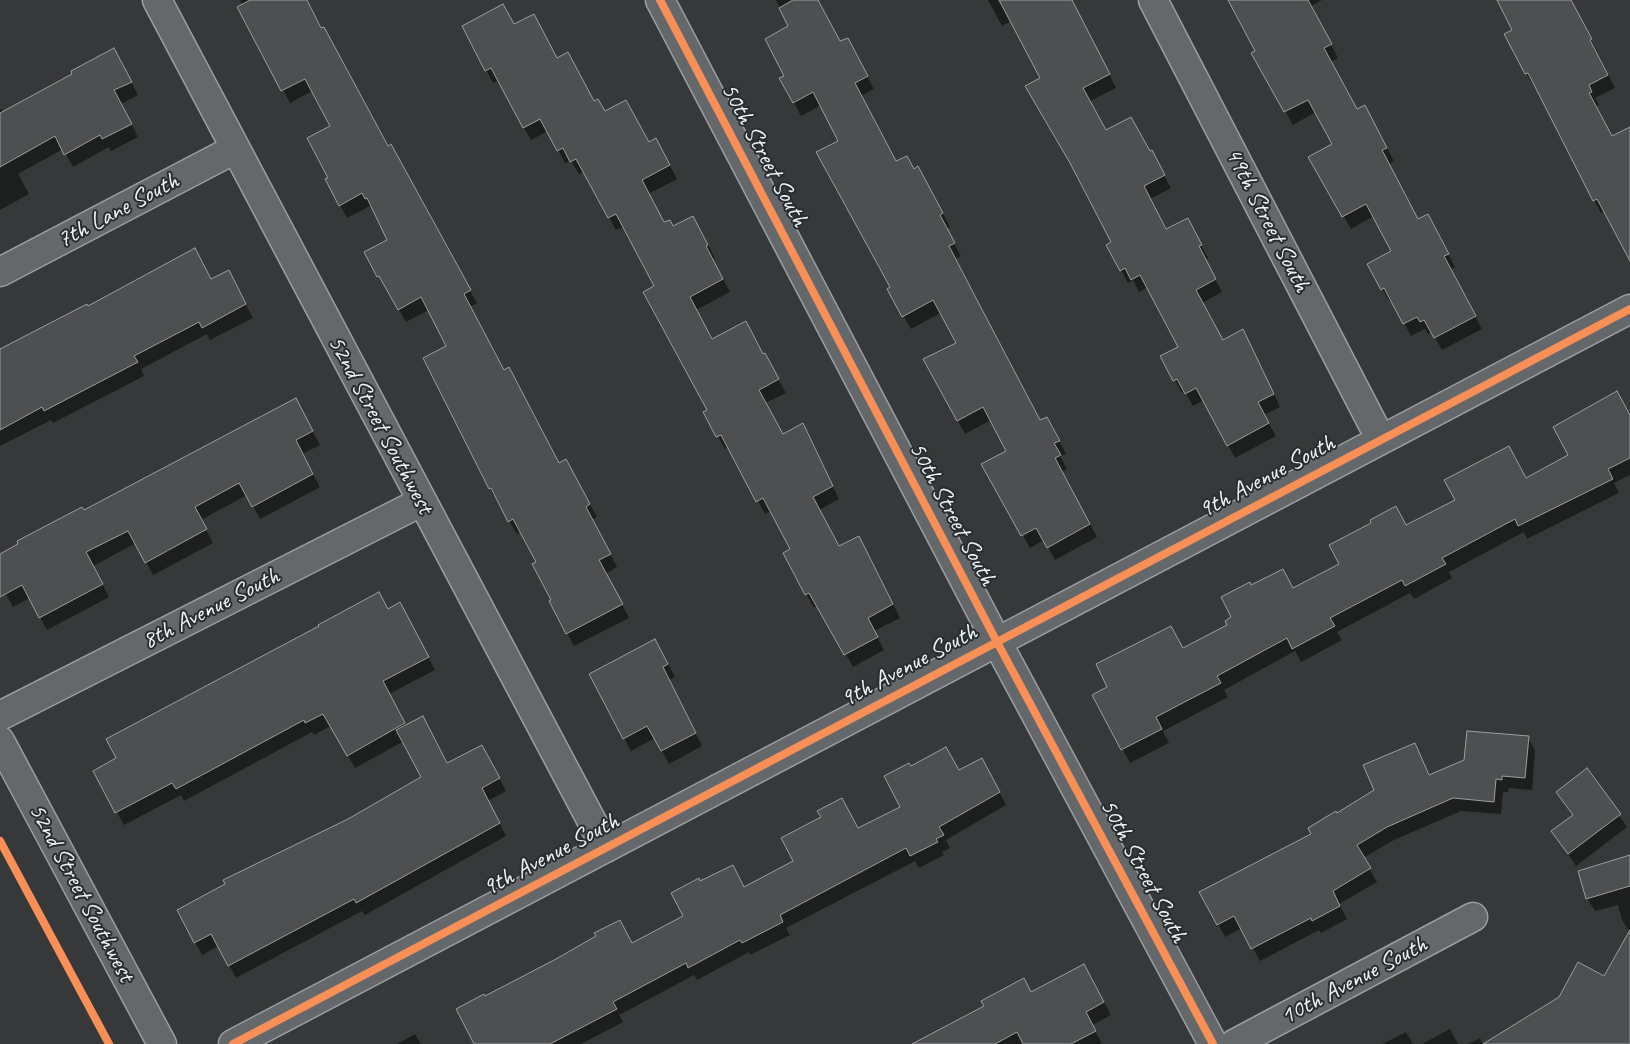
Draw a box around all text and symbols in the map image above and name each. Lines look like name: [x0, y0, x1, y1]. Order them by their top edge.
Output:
street label: 50th Street South: [714, 78, 814, 232]
street label: 49th Street South: [1218, 143, 1316, 297]
street label: 7th Lane South: [52, 166, 184, 256]
street label: 52nd Street Southwest: [320, 331, 440, 519]
street label: 9th Avenue South: [1194, 429, 1340, 525]
street label: 50th Street South: [902, 437, 1002, 591]
street label: 8th Avenue South: [137, 562, 285, 656]
street label: 9th Avenue South: [836, 618, 982, 714]
street label: 50th Street South: [1093, 794, 1193, 948]
street label: 52nd Street Southwest: [21, 799, 141, 987]
street label: 9th Avenue South: [478, 807, 624, 903]
street label: 10th Avenue South: [1276, 930, 1432, 1032]

